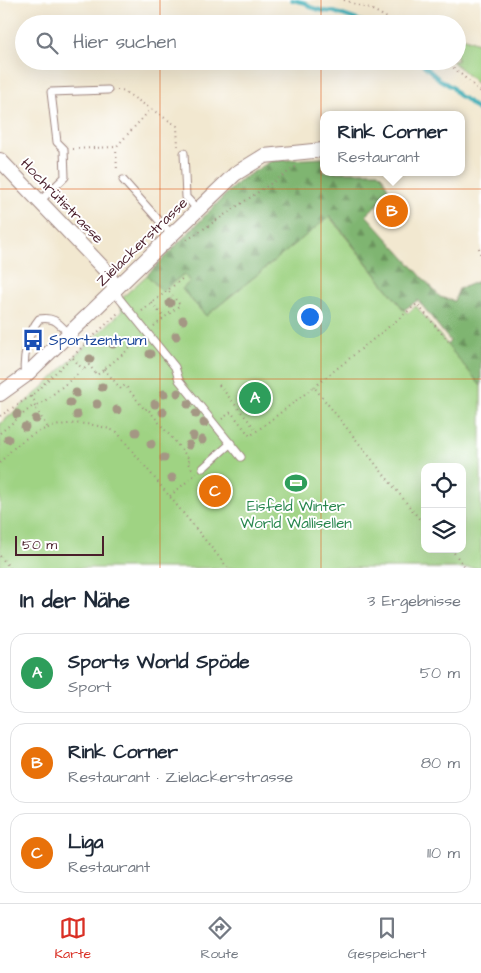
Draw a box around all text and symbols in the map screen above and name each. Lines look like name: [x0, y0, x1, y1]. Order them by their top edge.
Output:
search box: [15, 15, 466, 70]
icon: search: [33, 29, 61, 57]
text: Hier suchen: [73, 29, 176, 56]
popup: [320, 111, 465, 176]
text: Rink Corner: [337, 119, 448, 146]
text: Restaurant: [337, 146, 420, 168]
street label: Hochrütistrasse: [16, 154, 108, 248]
pin: B: [376, 192, 408, 230]
street label: Zielackerstrasse: [92, 193, 192, 291]
your location: [297, 304, 323, 330]
bus stop icon: Sportzentrum: [20, 327, 46, 353]
place label: Sportzentrum: [49, 330, 147, 351]
pin: A: [239, 379, 271, 417]
map controls: [421, 463, 466, 553]
button: locate: [421, 463, 466, 508]
sports icon: Eisfeld Winter World Wallisellen: [283, 470, 309, 496]
pin: C: [199, 472, 231, 510]
place label: Eisfeld Winter World Wallisellen: [240, 496, 352, 534]
button: layers: [421, 508, 466, 553]
scale bar: [15, 533, 104, 556]
text: 50 m: [22, 535, 57, 555]
text: In der Nähe: [20, 586, 130, 615]
text: 3 Ergebnisse: [367, 590, 461, 612]
text: Sports World Spöde: [68, 649, 250, 676]
text: A: [32, 662, 42, 684]
text: 50 m: [420, 662, 460, 684]
text: Sport: [68, 676, 111, 698]
text: Rink Corner: [68, 739, 178, 766]
text: B: [31, 752, 43, 774]
text: 80 m: [421, 752, 460, 774]
text: Restaurant · Zielackerstrasse: [68, 766, 293, 788]
text: Liga: [68, 829, 104, 856]
text: C: [31, 842, 43, 864]
text: 110 m: [427, 842, 460, 864]
text: Restaurant: [68, 856, 150, 878]
tab: Karte: [55, 914, 91, 964]
tab: Route: [200, 914, 239, 964]
tab: Gespeichert: [348, 914, 426, 964]

